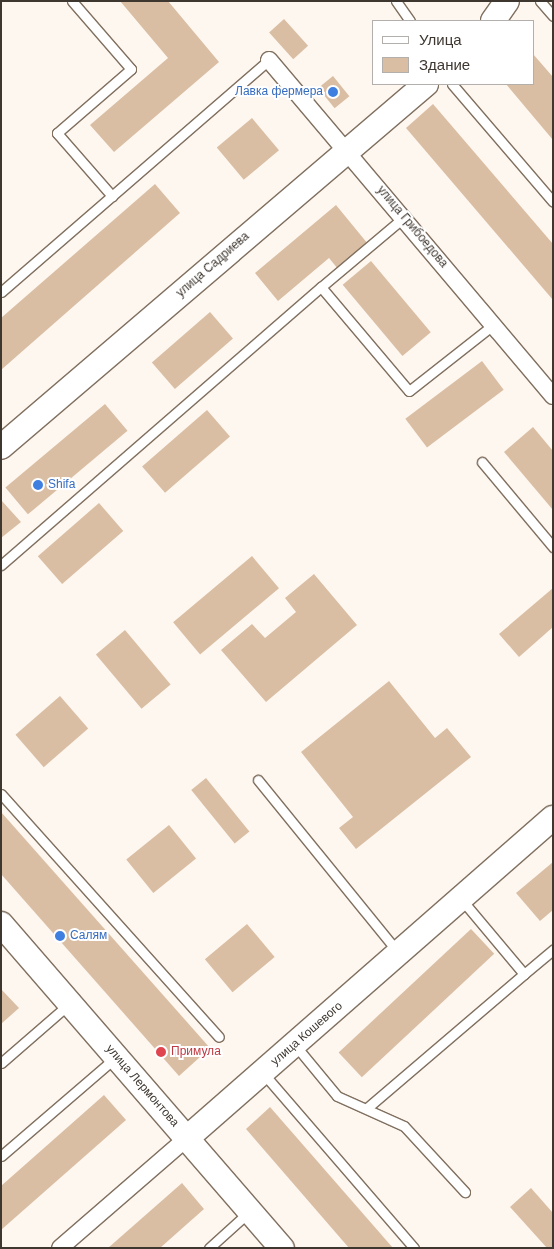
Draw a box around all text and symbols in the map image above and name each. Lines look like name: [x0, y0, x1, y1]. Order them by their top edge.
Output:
legend: [372, 20, 534, 85]
text: Улица: [419, 31, 462, 48]
text: Здание: [419, 56, 470, 73]
place label: Лавка фермера: [235, 85, 323, 99]
marker: Лавка фермера: [327, 86, 339, 98]
street label: улица Грибоедова: [374, 183, 450, 271]
street label: улица Садриева: [174, 229, 252, 301]
place label: Shifa: [48, 478, 75, 492]
marker: Shifa: [32, 479, 44, 491]
place label: Салям: [70, 929, 107, 943]
marker: Салям: [54, 930, 66, 942]
street label: улица Кошевого: [268, 999, 346, 1069]
street label: улица Лермонтова: [102, 1042, 182, 1130]
place label: Примула: [171, 1045, 221, 1059]
marker: Примула: [155, 1046, 167, 1058]

